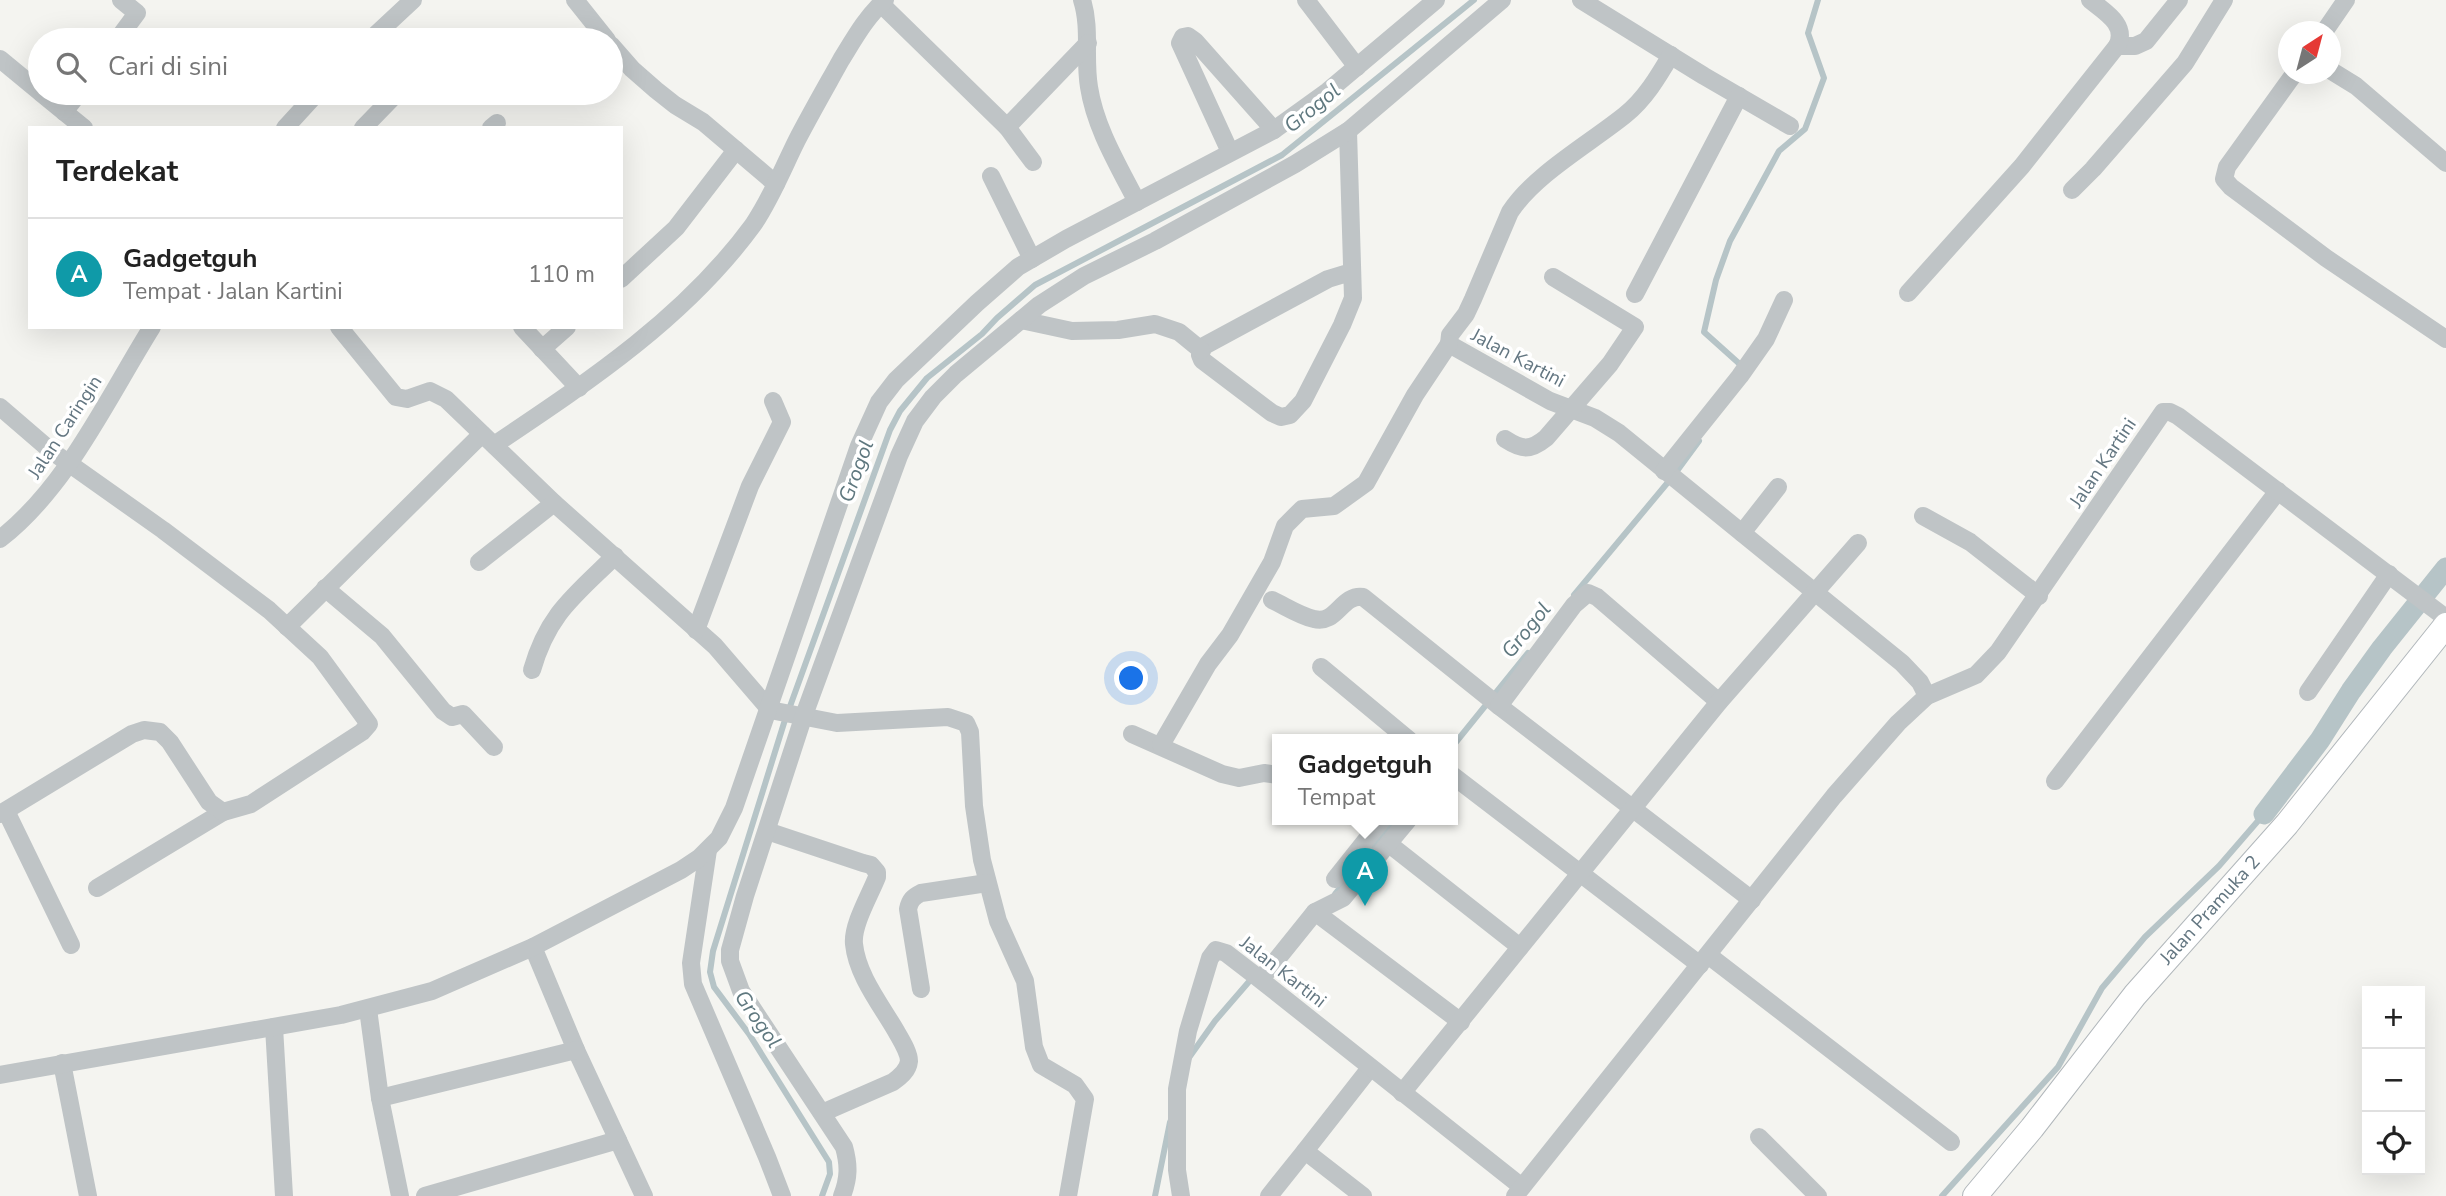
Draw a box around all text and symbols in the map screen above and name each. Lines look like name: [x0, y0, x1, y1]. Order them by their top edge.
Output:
north arrow: [2278, 21, 2341, 84]
search box: [28, 28, 623, 105]
icon: search: [52, 48, 90, 86]
text: Cari di sini: [108, 49, 228, 84]
water label: Grogol: [1278, 77, 1346, 139]
text: Terdekat: [56, 151, 178, 192]
text: Gadgetguh: [123, 241, 258, 276]
text: A: [70, 259, 88, 290]
text: 110 m: [528, 259, 595, 290]
text: Tempat · Jalan Kartini: [123, 276, 343, 307]
street label: Jalan Kartini: [1465, 322, 1570, 394]
street label: Jalan Caringin: [21, 370, 108, 485]
street label: Jalan Kartini: [2063, 413, 2143, 514]
water label: Grogol: [832, 436, 880, 506]
water label: Grogol: [1495, 596, 1557, 664]
your location: [1114, 661, 1148, 695]
popup: [1272, 734, 1458, 825]
text: Gadgetguh: [1298, 747, 1432, 782]
text: Tempat: [1298, 782, 1375, 813]
pin: A: [1342, 848, 1388, 906]
street label: Jalan Pramuka 2: [2153, 850, 2266, 971]
street label: Jalan Kartini: [1234, 929, 1332, 1014]
water label: Grogol: [728, 985, 788, 1053]
map controls: [2362, 986, 2425, 1175]
button: +: [2362, 986, 2425, 1049]
button: −: [2362, 1049, 2425, 1112]
button: locate: [2362, 1112, 2425, 1175]

